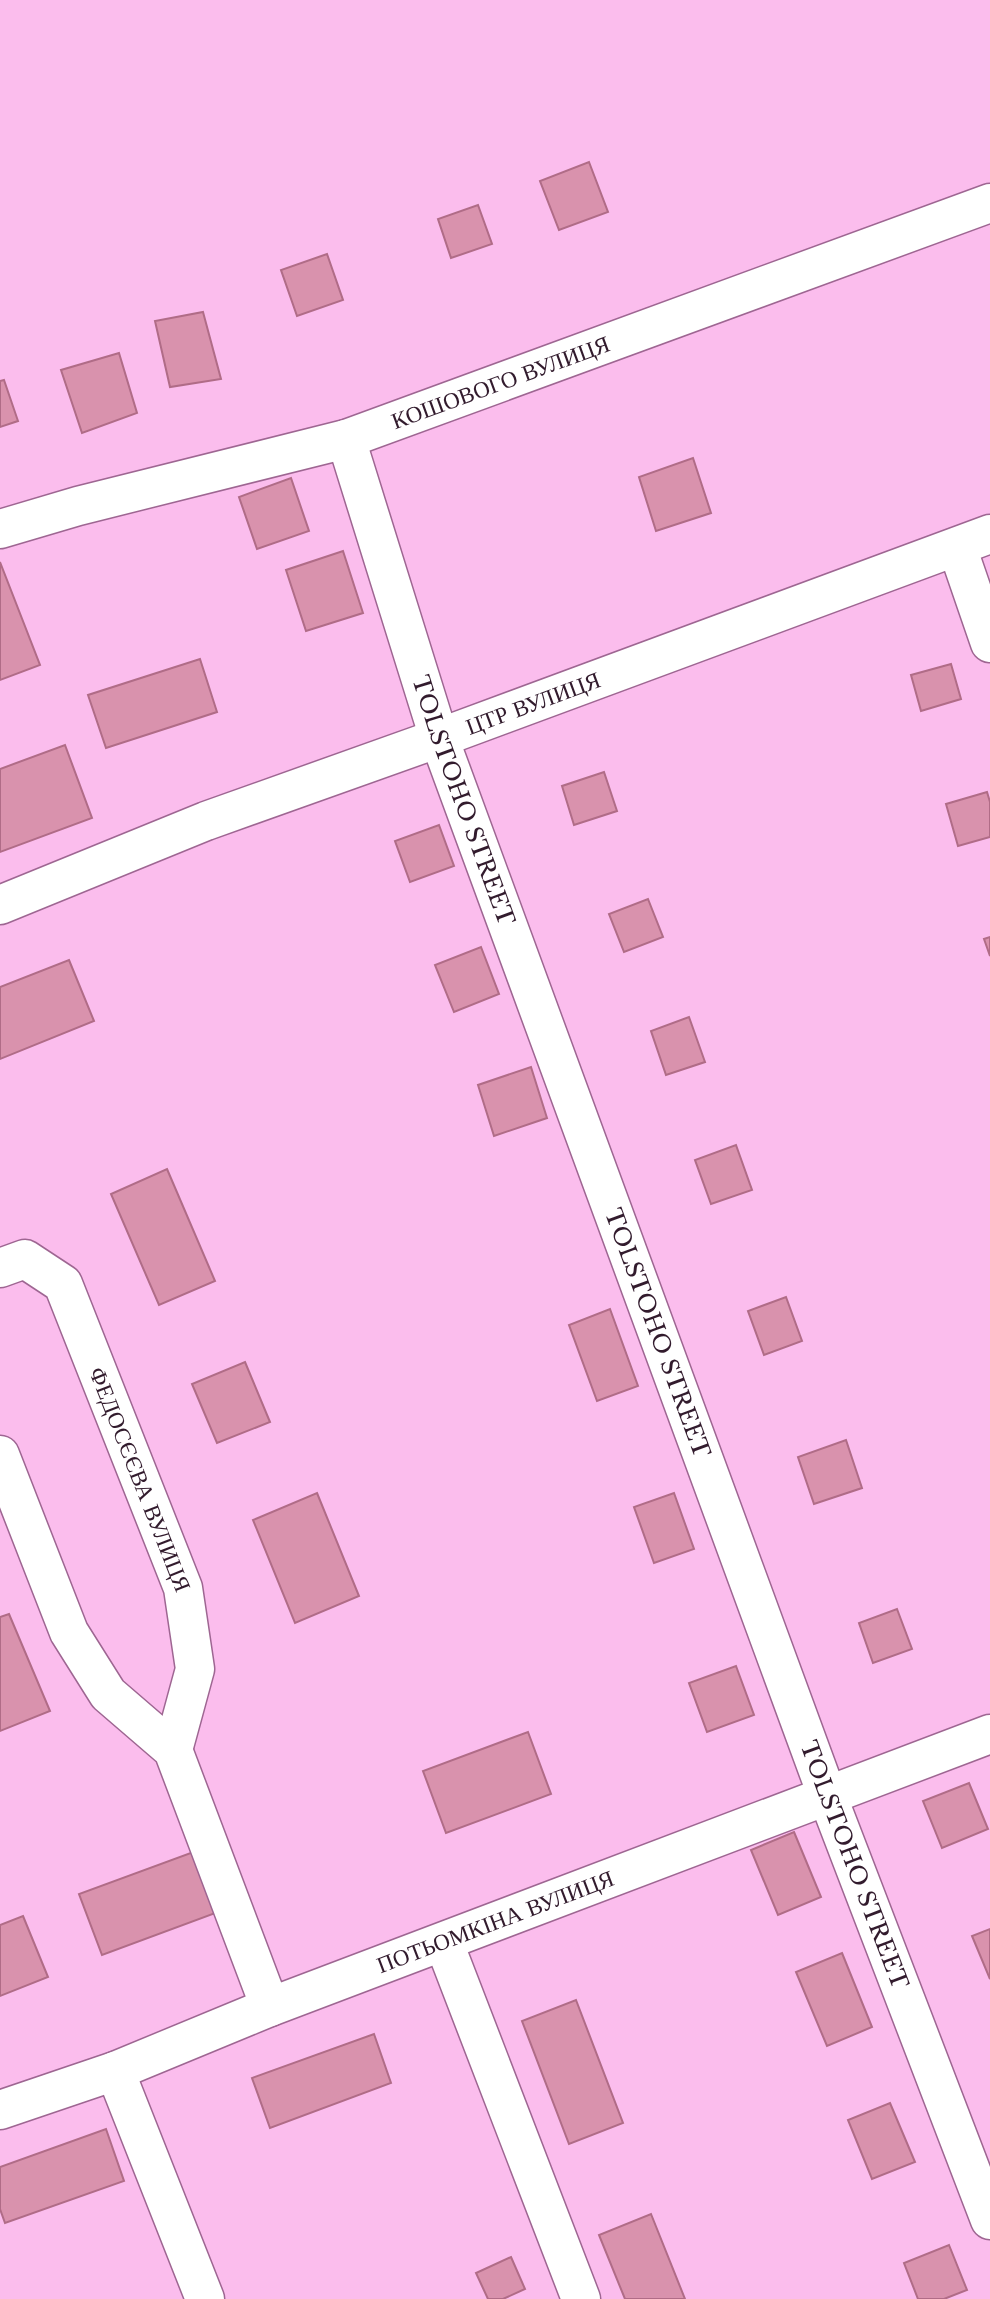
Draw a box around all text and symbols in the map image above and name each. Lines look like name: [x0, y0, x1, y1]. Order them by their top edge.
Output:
street label: КОШОВОГО ВУЛИЦЯ: [387, 330, 613, 435]
street label: ЦТР ВУЛИЦЯ: [462, 666, 604, 741]
street label: TOLSTOHO STREET: [406, 672, 521, 930]
street label: TOLSTOHO STREET: [599, 1205, 716, 1462]
street label: ФЕДОСЄЄВА ВУЛИЦЯ: [83, 1363, 197, 1596]
street label: TOLSTOHO STREET: [794, 1737, 914, 1993]
street label: ПОТЬОМКІНА ВУЛИЦЯ: [373, 1864, 618, 1979]

